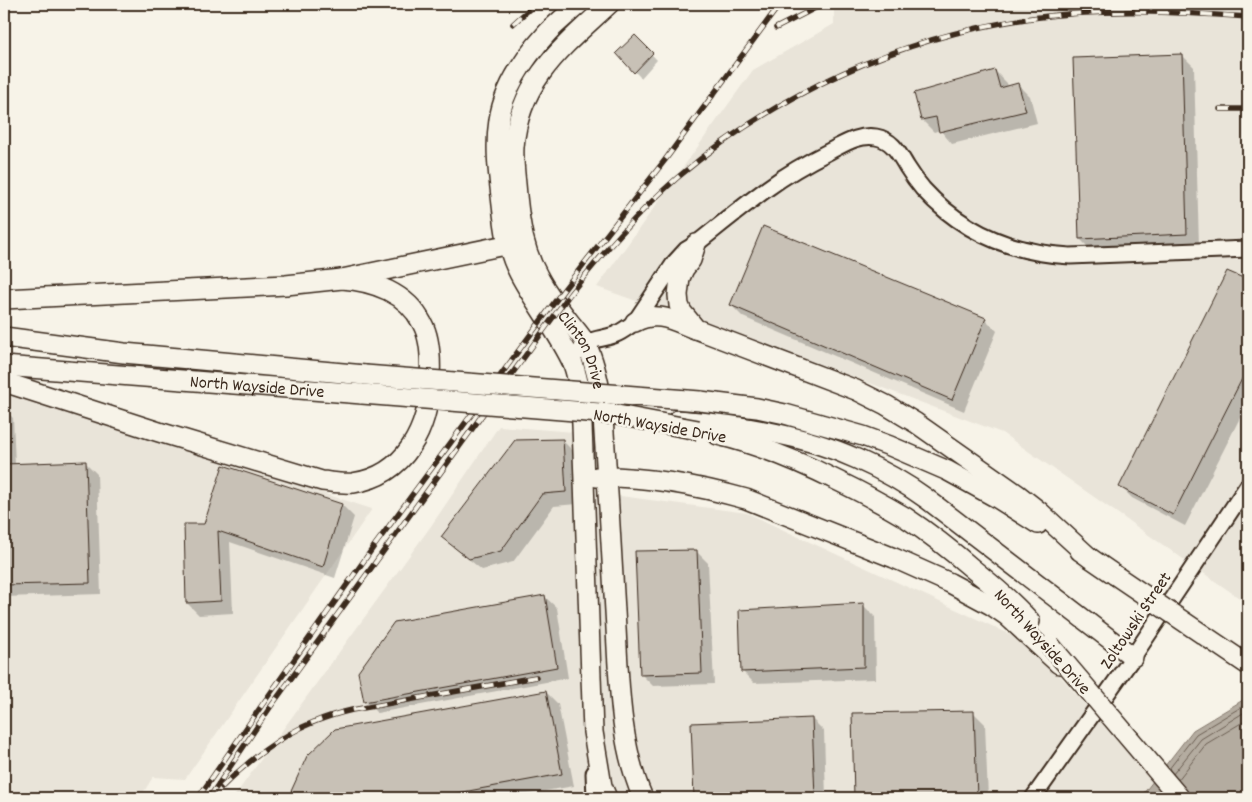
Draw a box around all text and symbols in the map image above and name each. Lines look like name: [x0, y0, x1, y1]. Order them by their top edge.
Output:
street label: Clinton Drive: [550, 306, 610, 392]
street label: North Wayside Drive: [189, 371, 325, 406]
street label: North Wayside Drive: [591, 403, 728, 451]
street label: Zoltowski Street: [1095, 567, 1179, 675]
street label: North Wayside Drive: [987, 584, 1096, 701]

